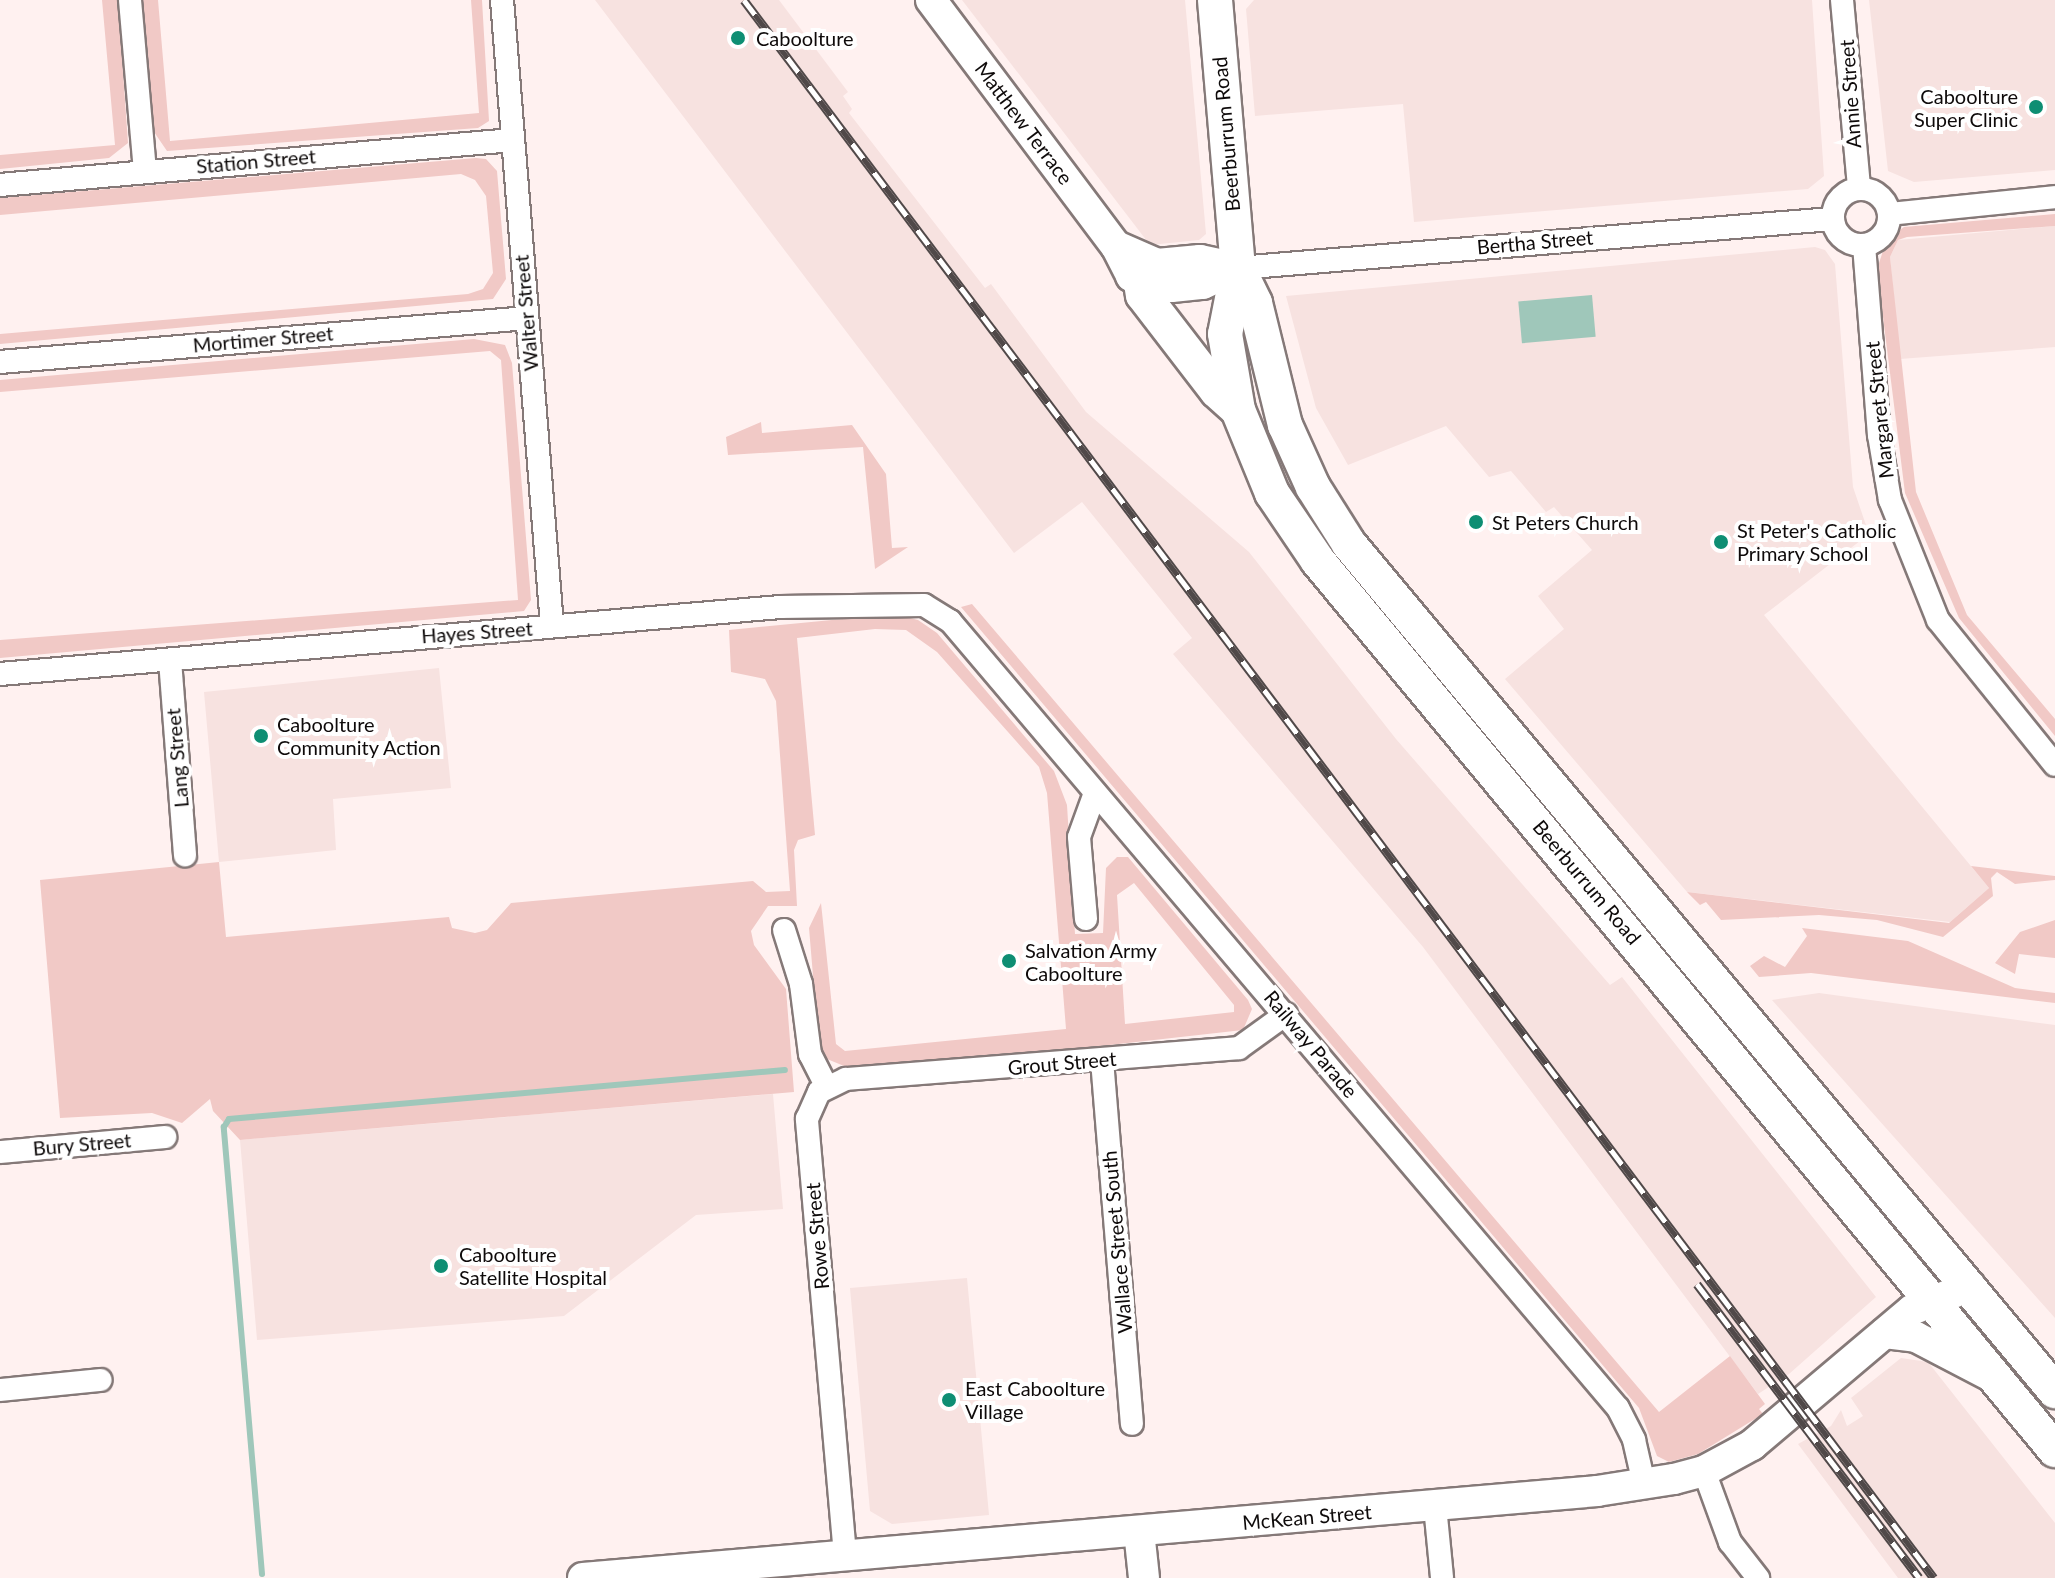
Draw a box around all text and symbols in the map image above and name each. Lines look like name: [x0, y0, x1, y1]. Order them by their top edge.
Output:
place label: Caboolture: [756, 26, 854, 50]
marker: Caboolture: [727, 27, 749, 49]
street label: Annie Street: [1834, 39, 1866, 149]
street label: Beerburrum Road: [1207, 56, 1245, 212]
street label: Matthew Terrace: [970, 57, 1078, 189]
place label: Caboolture Super Clinic: [1914, 84, 2018, 131]
marker: Caboolture Super Clinic: [2025, 96, 2047, 118]
street label: Station Street: [195, 144, 317, 178]
street label: Bertha Street: [1476, 225, 1594, 259]
street label: Walter Street: [509, 254, 543, 372]
street label: Mortimer Street: [192, 321, 334, 357]
street label: Margaret Street: [1860, 340, 1898, 480]
place label: St Peters Church: [1492, 510, 1639, 534]
marker: St Peters Church: [1467, 513, 1485, 531]
place label: St Peter's Catholic Primary School: [1737, 518, 1896, 565]
marker: St Peter's Catholic Primary School: [1712, 533, 1730, 551]
street label: Hayes Street: [420, 616, 534, 648]
street label: Lang Street: [161, 707, 193, 809]
place label: Caboolture Community Action: [277, 712, 442, 759]
marker: Caboolture Community Action: [252, 727, 270, 745]
street label: Beerburrum Road: [1528, 815, 1646, 949]
place label: Salvation Army Caboolture: [1025, 938, 1158, 985]
marker: Salvation Army Caboolture: [1000, 952, 1018, 970]
street label: Railway Parade: [1259, 985, 1363, 1103]
street label: Grout Street: [1007, 1046, 1117, 1080]
street label: Bury Street: [32, 1128, 132, 1160]
street label: Wallace Street South: [1097, 1150, 1137, 1334]
street label: Rowe Street: [800, 1182, 834, 1290]
place label: Caboolture Satellite Hospital: [459, 1242, 607, 1289]
marker: Caboolture Satellite Hospital: [430, 1255, 452, 1277]
place label: East Caboolture Village: [965, 1376, 1105, 1423]
marker: East Caboolture Village: [940, 1391, 958, 1409]
street label: McKean Street: [1241, 1499, 1373, 1535]

